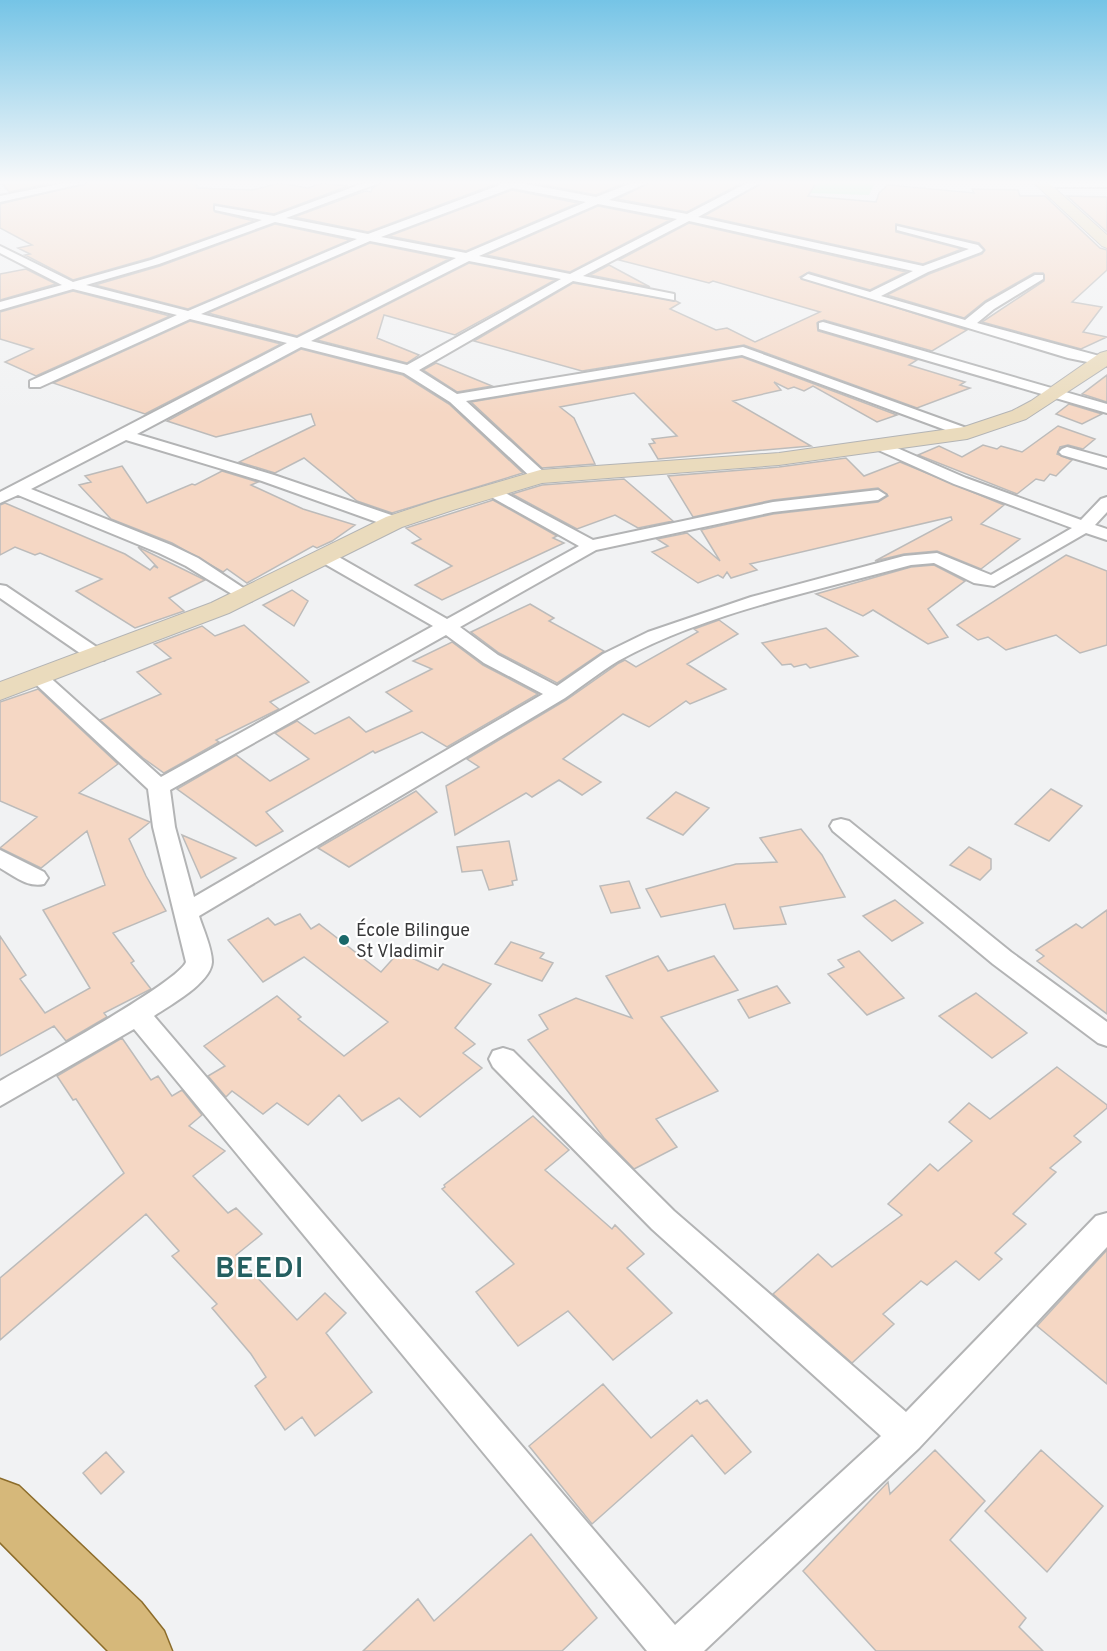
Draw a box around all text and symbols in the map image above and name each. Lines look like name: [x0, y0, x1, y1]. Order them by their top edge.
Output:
place label: École Bilingue St Vladimir: [356, 918, 470, 964]
marker: École Bilingue St Vladimir: [337, 933, 351, 947]
district label: BEEDI: [215, 1252, 305, 1288]

